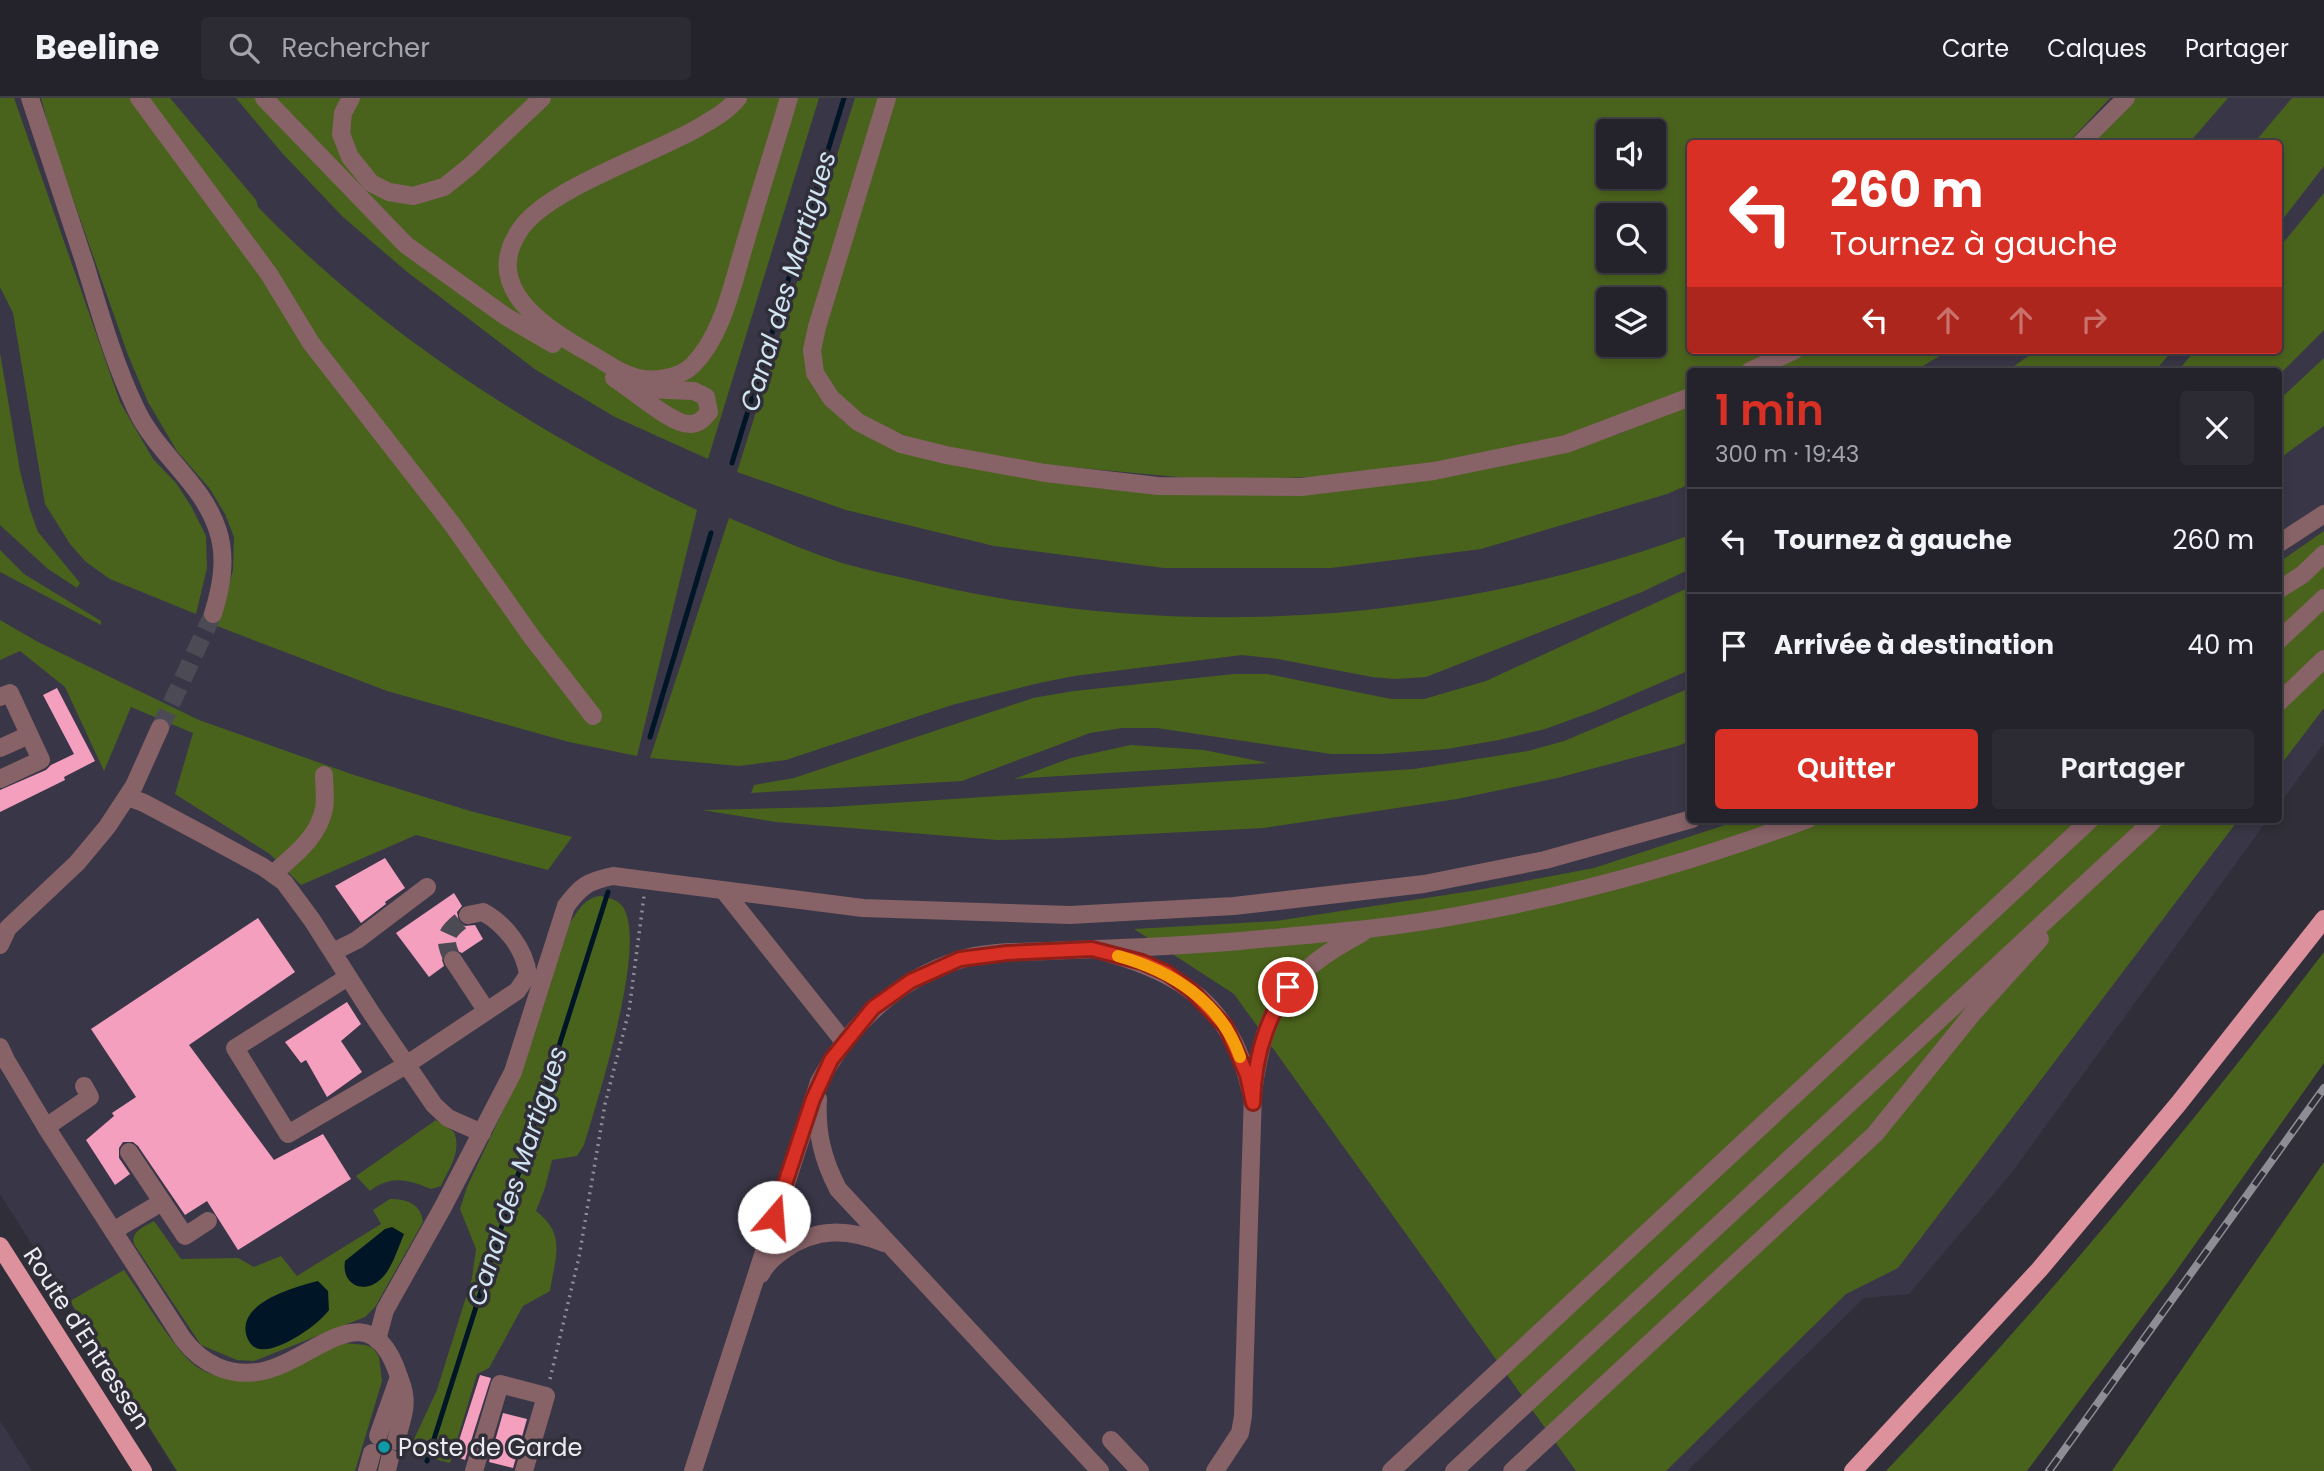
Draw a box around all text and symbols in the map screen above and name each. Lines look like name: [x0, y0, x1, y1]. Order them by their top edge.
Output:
search box: [201, 17, 691, 80]
text: Beeline: [35, 24, 159, 71]
icon: search: [225, 29, 263, 67]
text: Rechercher: [281, 30, 430, 66]
text: Carte: [1942, 32, 2009, 65]
text: Calques: [2047, 32, 2147, 65]
text: Partager: [2185, 32, 2289, 65]
map controls: [1596, 119, 1666, 357]
button: sound: [1596, 119, 1666, 189]
water label: Canal des Martigues: [731, 146, 845, 416]
text: 260 m: [1830, 156, 1983, 224]
icon: left: [1715, 168, 1806, 259]
button: search: [1596, 203, 1666, 273]
text: Tournez à gauche: [1830, 221, 2117, 266]
button: layers: [1596, 287, 1666, 357]
icon: left: [1856, 301, 1894, 339]
icon: ahead: [1929, 301, 1967, 339]
icon: ahead: [2002, 301, 2040, 339]
icon: right: [2075, 301, 2113, 339]
text: 1 min: [1715, 381, 1824, 440]
button: close: [2180, 391, 2254, 465]
text: 300 m · 19:43: [1715, 438, 1859, 470]
icon: left: [1715, 522, 1753, 560]
text: Tournez à gauche: [1774, 522, 2012, 558]
text: 260 m: [2172, 522, 2254, 558]
icon: arrive: [1715, 627, 1753, 665]
text: Arrivée à destination: [1774, 627, 2054, 663]
text: 40 m: [2188, 627, 2254, 663]
button: Quitter: [1715, 729, 1978, 809]
button: Partager: [1992, 729, 2254, 809]
pin: [1258, 957, 1318, 1017]
icon: arrive: [1269, 968, 1307, 1006]
water label: Canal des Martigues: [458, 1042, 576, 1310]
position arrow: [737, 1180, 811, 1254]
street label: Route d'Entressen: [16, 1241, 158, 1435]
place label: Poste de Garde: [398, 1431, 582, 1464]
marker: Poste de Garde: [376, 1439, 392, 1455]

